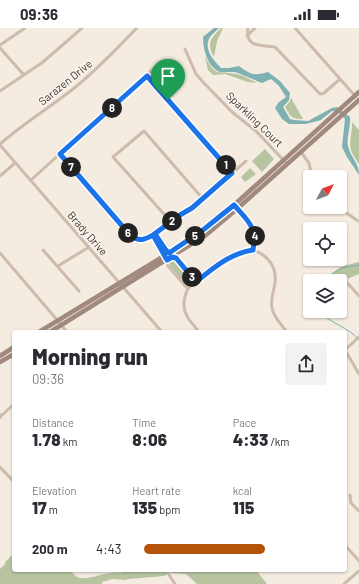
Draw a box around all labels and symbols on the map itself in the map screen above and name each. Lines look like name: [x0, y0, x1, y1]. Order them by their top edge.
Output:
street label: Sarazen Drive: [36, 56, 94, 108]
pin: [151, 59, 185, 100]
street label: Sparkling Court: [224, 89, 286, 149]
pin: 8: [102, 98, 122, 118]
pin: 1: [216, 155, 236, 175]
pin: 7: [61, 157, 81, 177]
north arrow: [303, 170, 347, 214]
street label: Brady Drive: [65, 208, 111, 258]
pin: 2: [162, 211, 182, 231]
pin: 6: [118, 223, 138, 243]
pin: 5: [185, 226, 205, 246]
pin: 4: [245, 226, 265, 246]
pin: 3: [182, 267, 202, 287]

